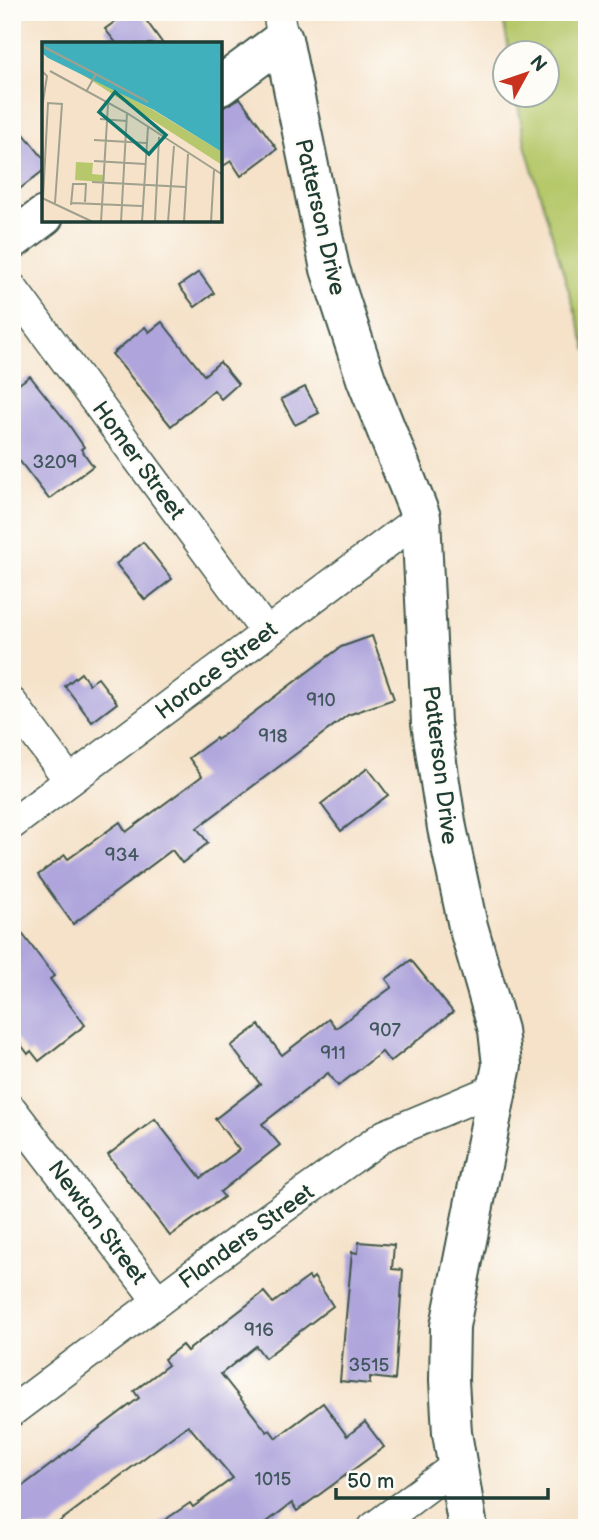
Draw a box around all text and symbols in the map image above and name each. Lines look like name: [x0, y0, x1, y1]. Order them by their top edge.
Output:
north arrow: [490, 38, 560, 108]
inset map: [42, 42, 222, 222]
text: N: [524, 51, 551, 77]
street label: Patterson Drive: [288, 136, 352, 298]
street label: Homer Street: [86, 396, 191, 525]
house number: 3209: [32, 451, 78, 474]
street label: Horace Street: [150, 616, 283, 726]
street label: Patterson Drive: [416, 684, 464, 846]
house number: 910: [306, 689, 336, 712]
house number: 918: [258, 725, 288, 748]
house number: 934: [105, 844, 140, 867]
house number: 907: [369, 1019, 401, 1042]
house number: 911: [320, 1042, 346, 1065]
street label: Newton Street: [42, 1155, 153, 1290]
street label: Flanders Street: [174, 1178, 320, 1295]
house number: 916: [244, 1319, 274, 1342]
house number: 3515: [349, 1354, 390, 1377]
scale bar: [336, 1456, 548, 1500]
house number: 1015: [255, 1468, 291, 1491]
text: 50 m: [347, 1469, 394, 1494]

